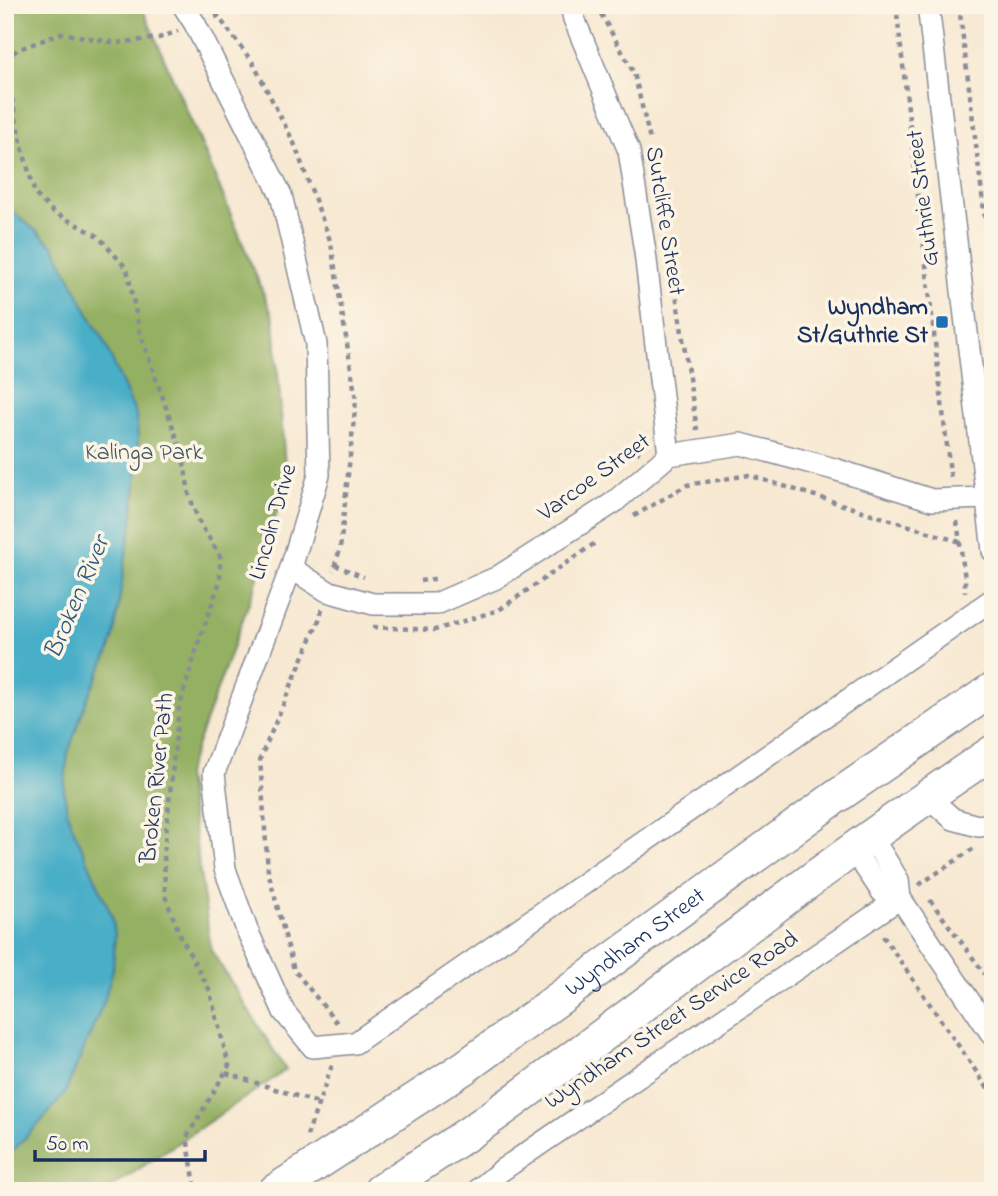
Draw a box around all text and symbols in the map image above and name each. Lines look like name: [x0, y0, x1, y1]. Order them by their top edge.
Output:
street label: Guthrie Street: [898, 128, 950, 268]
street label: Sutcliffe Street: [635, 144, 693, 298]
place label: Wyndham St/Guthrie St: [797, 291, 929, 354]
marker: Wyndham St/Guthrie St: [934, 314, 950, 330]
street label: Varcoe Street: [530, 425, 659, 532]
park label: Kalinga Park: [85, 436, 203, 471]
street label: Lincoln Drive: [241, 460, 307, 584]
water label: Broken River: [35, 528, 122, 665]
street label: Broken River Path: [132, 691, 184, 866]
street label: Wyndham Street: [558, 879, 713, 1006]
street label: Wyndham Street Service Road: [538, 922, 807, 1120]
scale bar: [35, 1119, 205, 1163]
text: 50 m: [46, 1130, 89, 1160]

